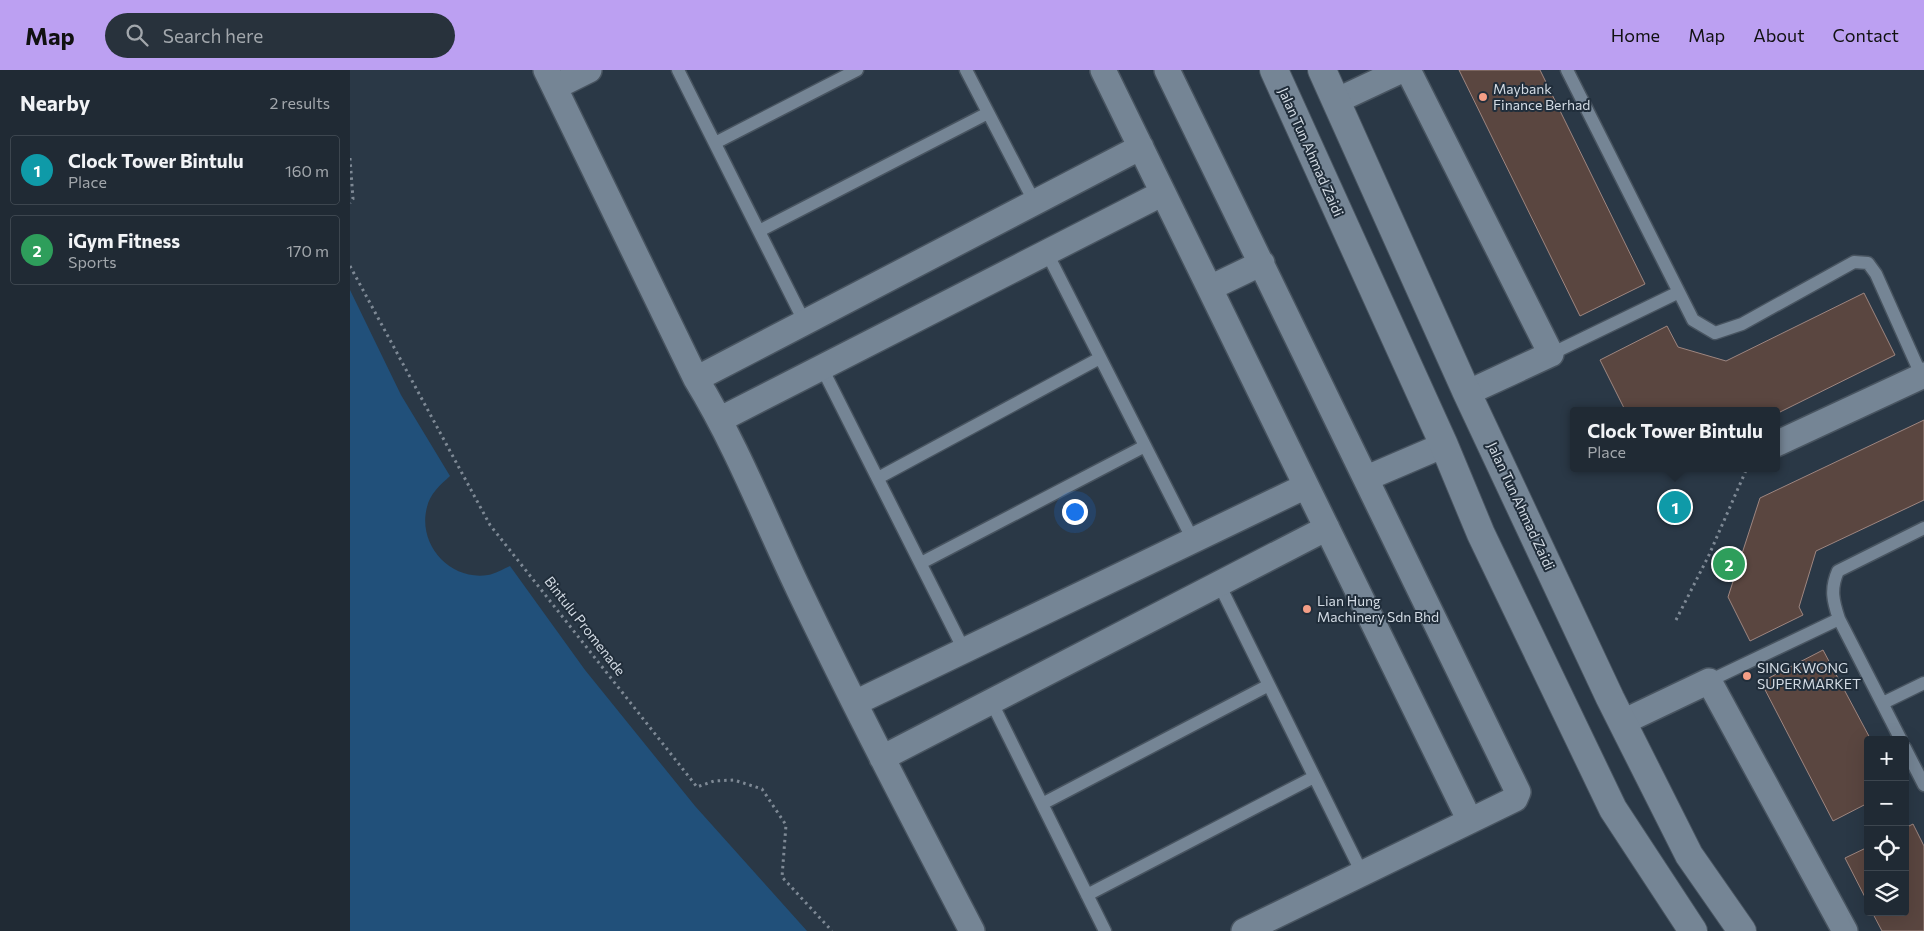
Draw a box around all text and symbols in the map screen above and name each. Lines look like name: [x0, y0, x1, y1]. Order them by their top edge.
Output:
search box: [105, 13, 455, 58]
text: Map: [25, 21, 75, 50]
icon: search: [123, 21, 151, 49]
text: Search here: [163, 24, 263, 47]
text: Home: [1611, 24, 1660, 46]
text: Map: [1688, 24, 1725, 46]
text: About: [1753, 24, 1805, 46]
text: Contact: [1833, 24, 1899, 46]
place label: Maybank Finance Berhad: [1493, 80, 1590, 113]
street label: Jalan Tun Ahmad Zaidi: [1275, 85, 1348, 219]
text: Nearby: [20, 90, 90, 115]
marker: Maybank Finance Berhad: [1477, 91, 1489, 103]
text: 2 results: [269, 93, 330, 112]
text: Clock Tower Bintulu: [68, 149, 244, 172]
text: 1: [33, 161, 41, 180]
text: 160 m: [285, 161, 329, 180]
text: Place: [68, 172, 107, 191]
text: iGym Fitness: [68, 229, 180, 252]
text: 2: [32, 241, 42, 260]
text: 170 m: [286, 241, 329, 260]
text: Sports: [68, 252, 117, 271]
popup: [1570, 407, 1780, 472]
text: Clock Tower Bintulu: [1587, 419, 1763, 442]
street label: Jalan Tun Ahmad Zaidi: [1484, 439, 1559, 573]
text: Place: [1587, 442, 1626, 461]
pin: 1: [1659, 488, 1691, 526]
your location: [1062, 499, 1088, 525]
pin: 2: [1713, 545, 1745, 583]
street label: Bintulu Promenade: [541, 573, 629, 679]
place label: Lian Hung Machinery Sdn Bhd: [1317, 592, 1439, 625]
marker: Lian Hung Machinery Sdn Bhd: [1301, 603, 1313, 615]
place label: SING KWONG SUPERMARKET: [1757, 659, 1861, 692]
marker: SING KWONG SUPERMARKET: [1741, 670, 1753, 682]
map controls: [1864, 736, 1909, 916]
button: +: [1864, 736, 1909, 781]
button: −: [1864, 781, 1909, 826]
button: locate: [1864, 826, 1909, 871]
button: layers: [1864, 871, 1909, 916]

